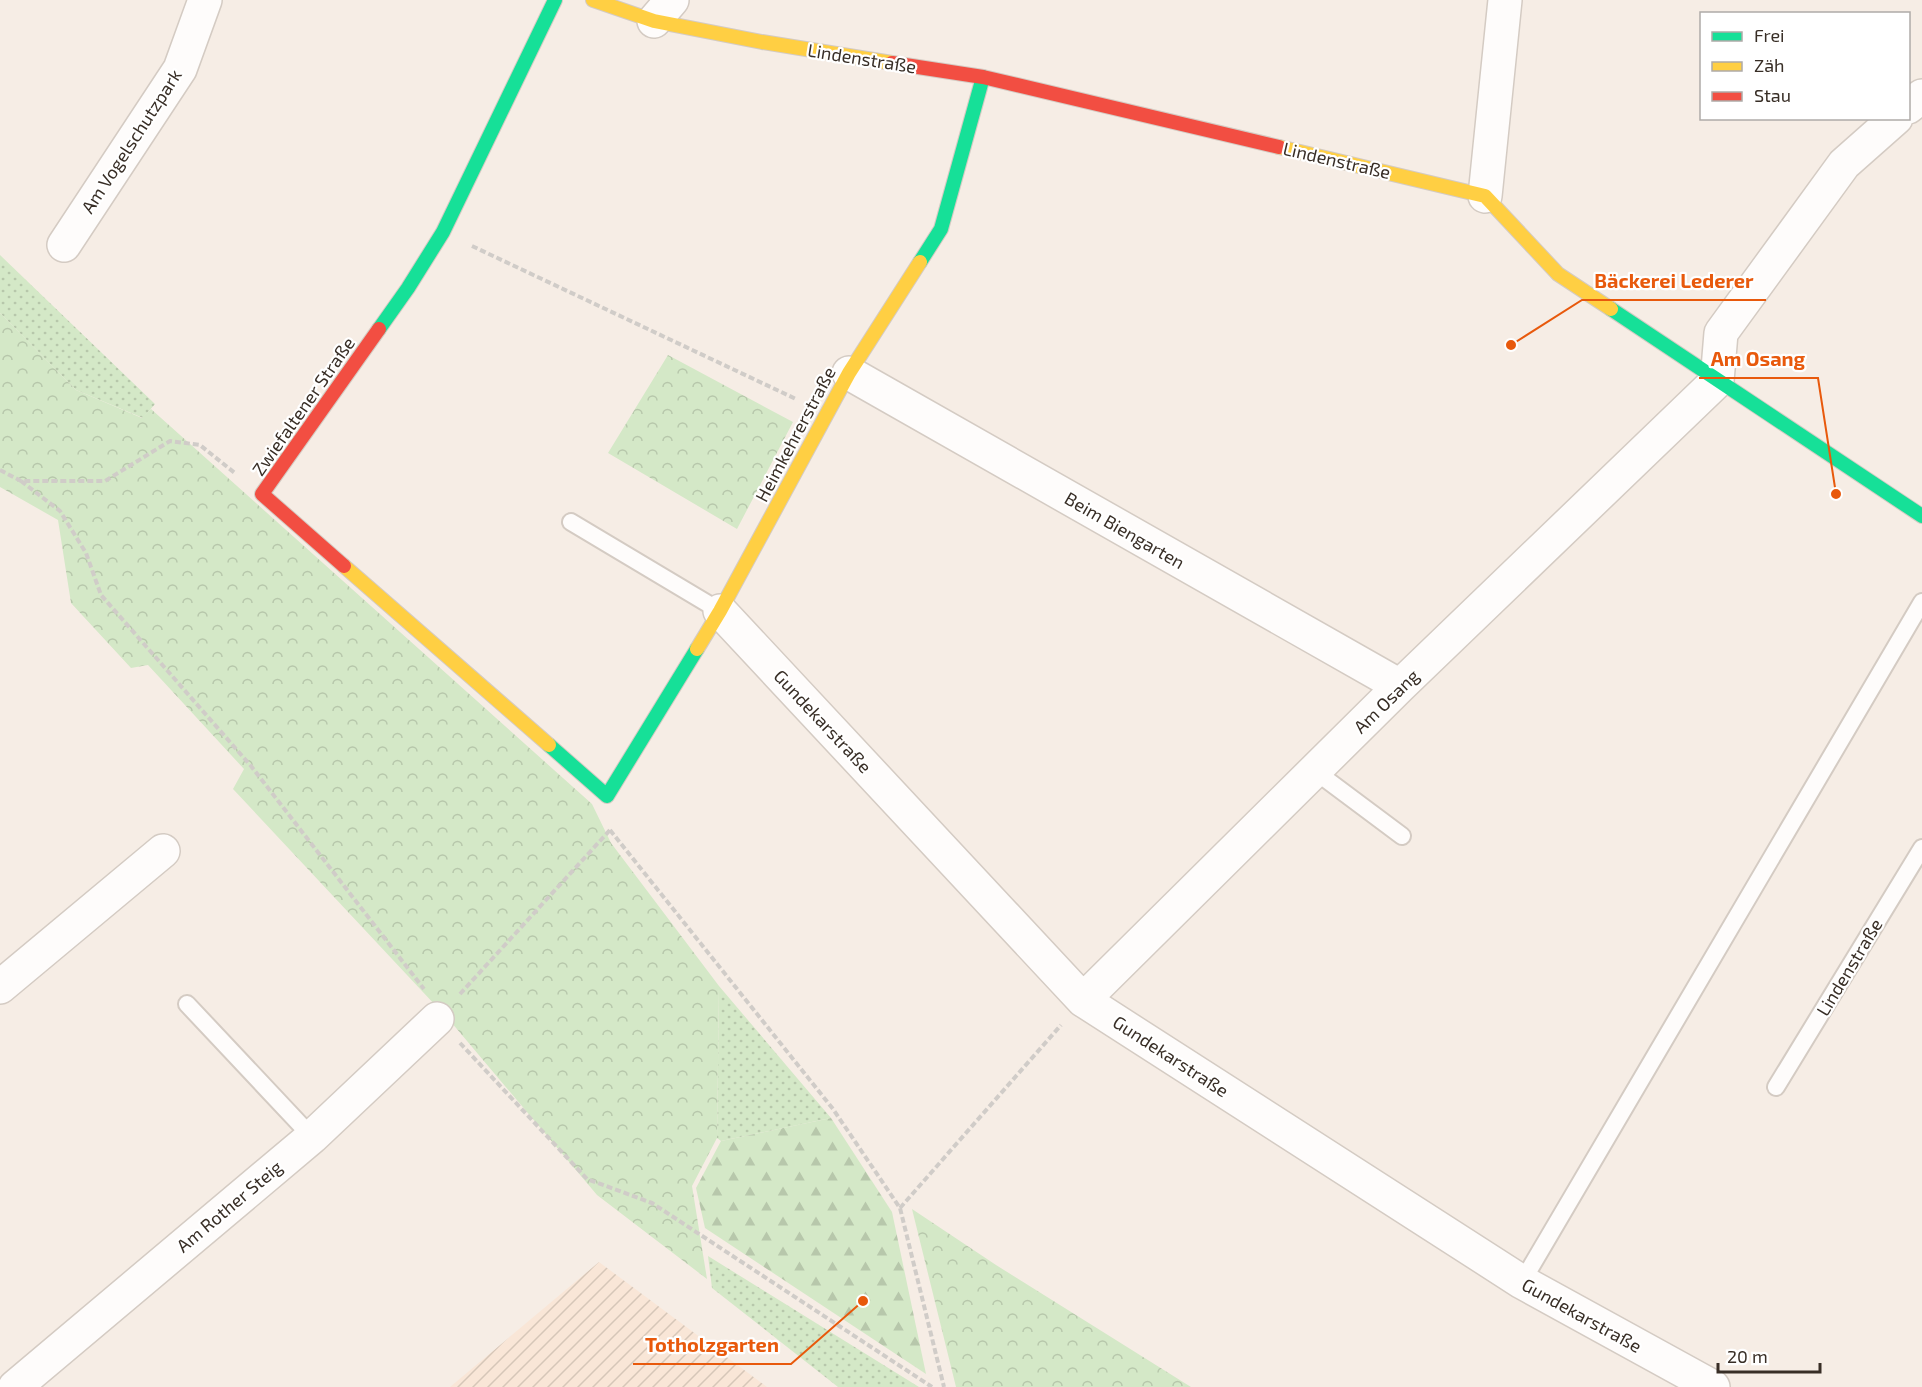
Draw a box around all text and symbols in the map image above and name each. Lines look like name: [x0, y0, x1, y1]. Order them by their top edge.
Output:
legend: [1700, 12, 1910, 120]
text: Frei: [1754, 24, 1785, 46]
street label: Lindenstraße: [806, 39, 918, 77]
text: Zäh: [1754, 54, 1785, 76]
street label: Am Vogelschutzpark: [76, 65, 186, 217]
text: Stau: [1754, 84, 1791, 106]
street label: Lindenstraße: [1281, 137, 1393, 183]
callout: Bäckerei Lederer: [1582, 262, 1766, 300]
text: Bäckerei Lederer: [1594, 268, 1754, 292]
street label: Zwiefaltener Straße: [247, 332, 359, 480]
callout: Am Osang: [1699, 340, 1818, 378]
text: Am Osang: [1711, 346, 1806, 370]
street label: Heimkehrerstraße: [750, 363, 840, 505]
street label: Beim Biengarten: [1061, 487, 1189, 573]
street label: Am Osang: [1349, 664, 1423, 738]
street label: Gundekarstraße: [770, 665, 876, 777]
street label: Lindenstraße: [1811, 914, 1887, 1020]
street label: Gundekarstraße: [1109, 1011, 1233, 1101]
street label: Am Rother Steig: [172, 1155, 286, 1257]
street label: Gundekarstraße: [1518, 1273, 1646, 1357]
callout: Totholzgarten: [633, 1326, 791, 1364]
text: Totholzgarten: [645, 1332, 779, 1356]
scale bar: [1718, 1336, 1820, 1374]
text: 20 m: [1727, 1345, 1768, 1367]

